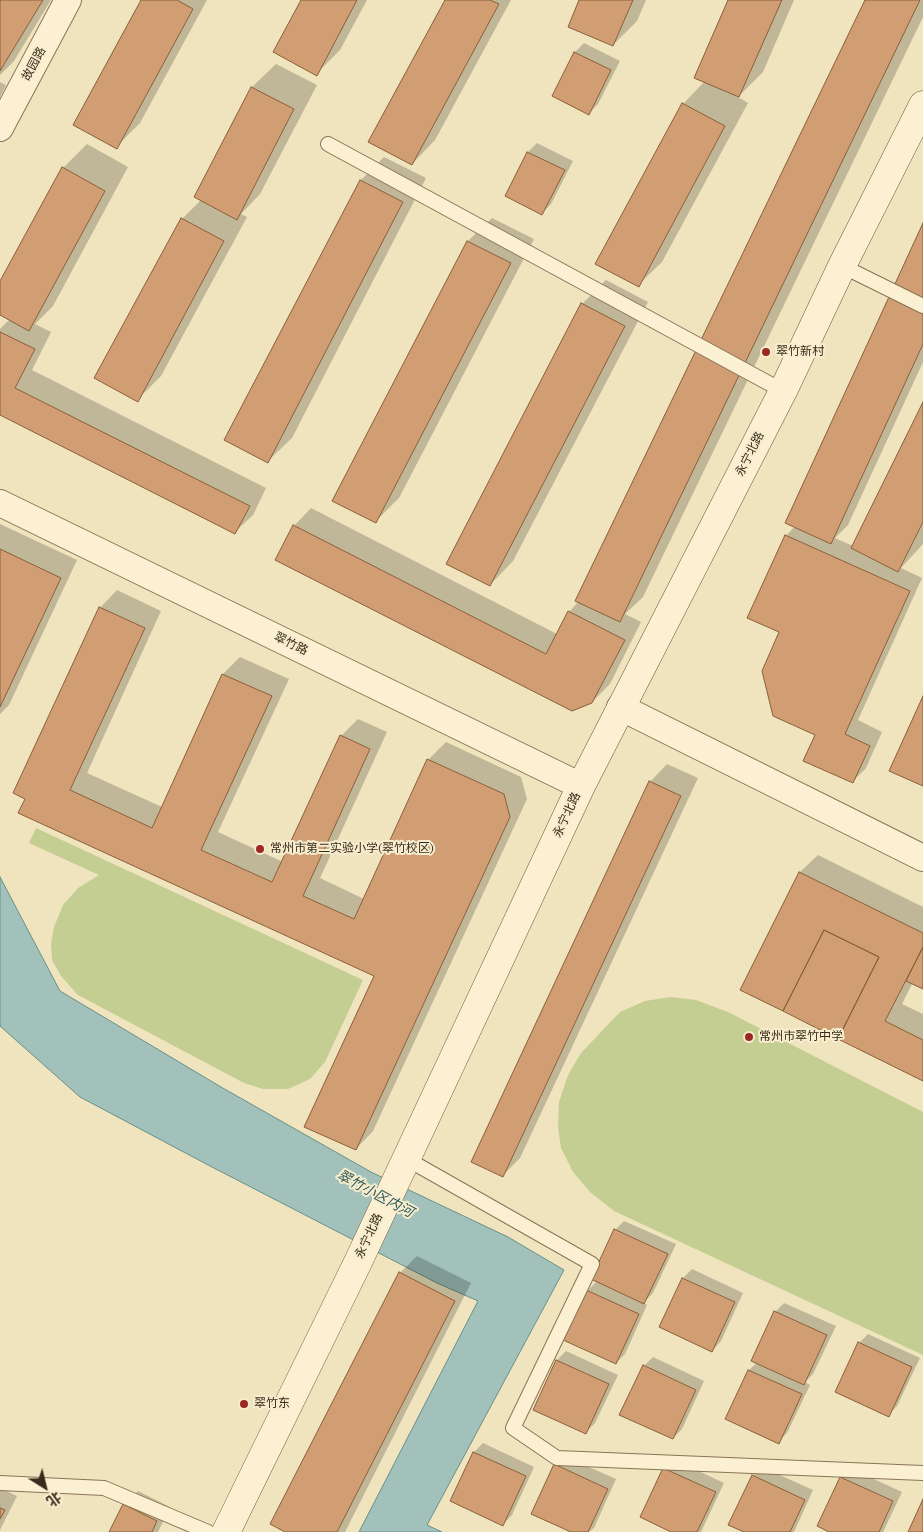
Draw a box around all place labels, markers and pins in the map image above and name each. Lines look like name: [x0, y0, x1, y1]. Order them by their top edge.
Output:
place label: 翠竹新村: [776, 345, 824, 359]
marker: 翠竹新村: [760, 346, 772, 358]
place label: 常州市第二实验小学(翠竹校区): [270, 842, 434, 856]
marker: 常州市第二实验小学(翠竹校区): [254, 843, 266, 855]
place label: 常州市翠竹中学: [759, 1030, 843, 1044]
marker: 常州市翠竹中学: [743, 1031, 755, 1043]
place label: 翠竹东: [254, 1397, 290, 1411]
marker: 翠竹东: [238, 1398, 250, 1410]

